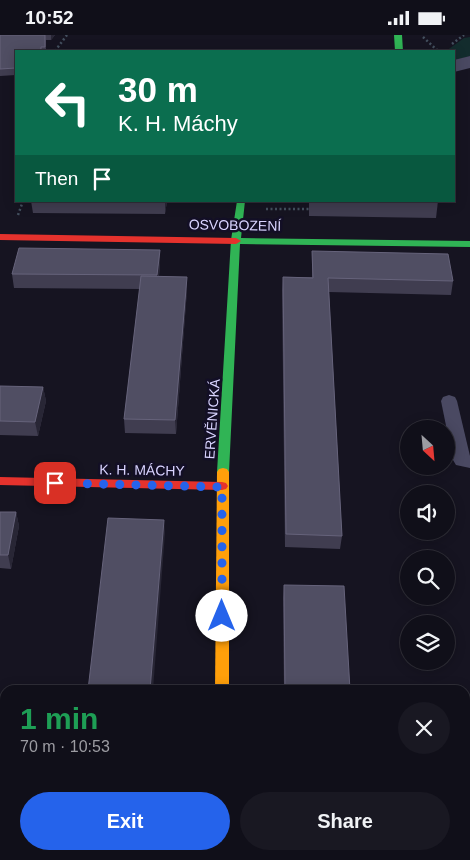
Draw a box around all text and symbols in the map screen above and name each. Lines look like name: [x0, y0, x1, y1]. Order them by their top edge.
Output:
text: 10:52: [25, 7, 74, 28]
icon: left: [35, 70, 100, 135]
text: 30 m: [118, 70, 198, 109]
text: K. H. Máchy: [118, 111, 238, 136]
icon: arrive: [88, 165, 116, 193]
text: Then: [35, 168, 78, 189]
street label: OSVOBOZENÍ: [189, 216, 282, 234]
street label: ERVĚNICKÁ: [201, 378, 223, 460]
north arrow: [400, 420, 455, 475]
map controls: [400, 420, 455, 670]
street label: K. H. MÁCHY: [99, 461, 186, 479]
pin: [34, 462, 76, 504]
icon: arrive: [41, 469, 69, 497]
button: sound: [400, 485, 455, 540]
button: search: [400, 550, 455, 605]
position arrow: [195, 589, 247, 641]
button: layers: [400, 615, 455, 670]
text: 1 min: [20, 702, 98, 735]
button: close: [398, 702, 450, 754]
text: 70 m · 10:53: [20, 738, 110, 755]
button: Exit: [20, 792, 230, 850]
button: Share: [240, 792, 450, 850]

